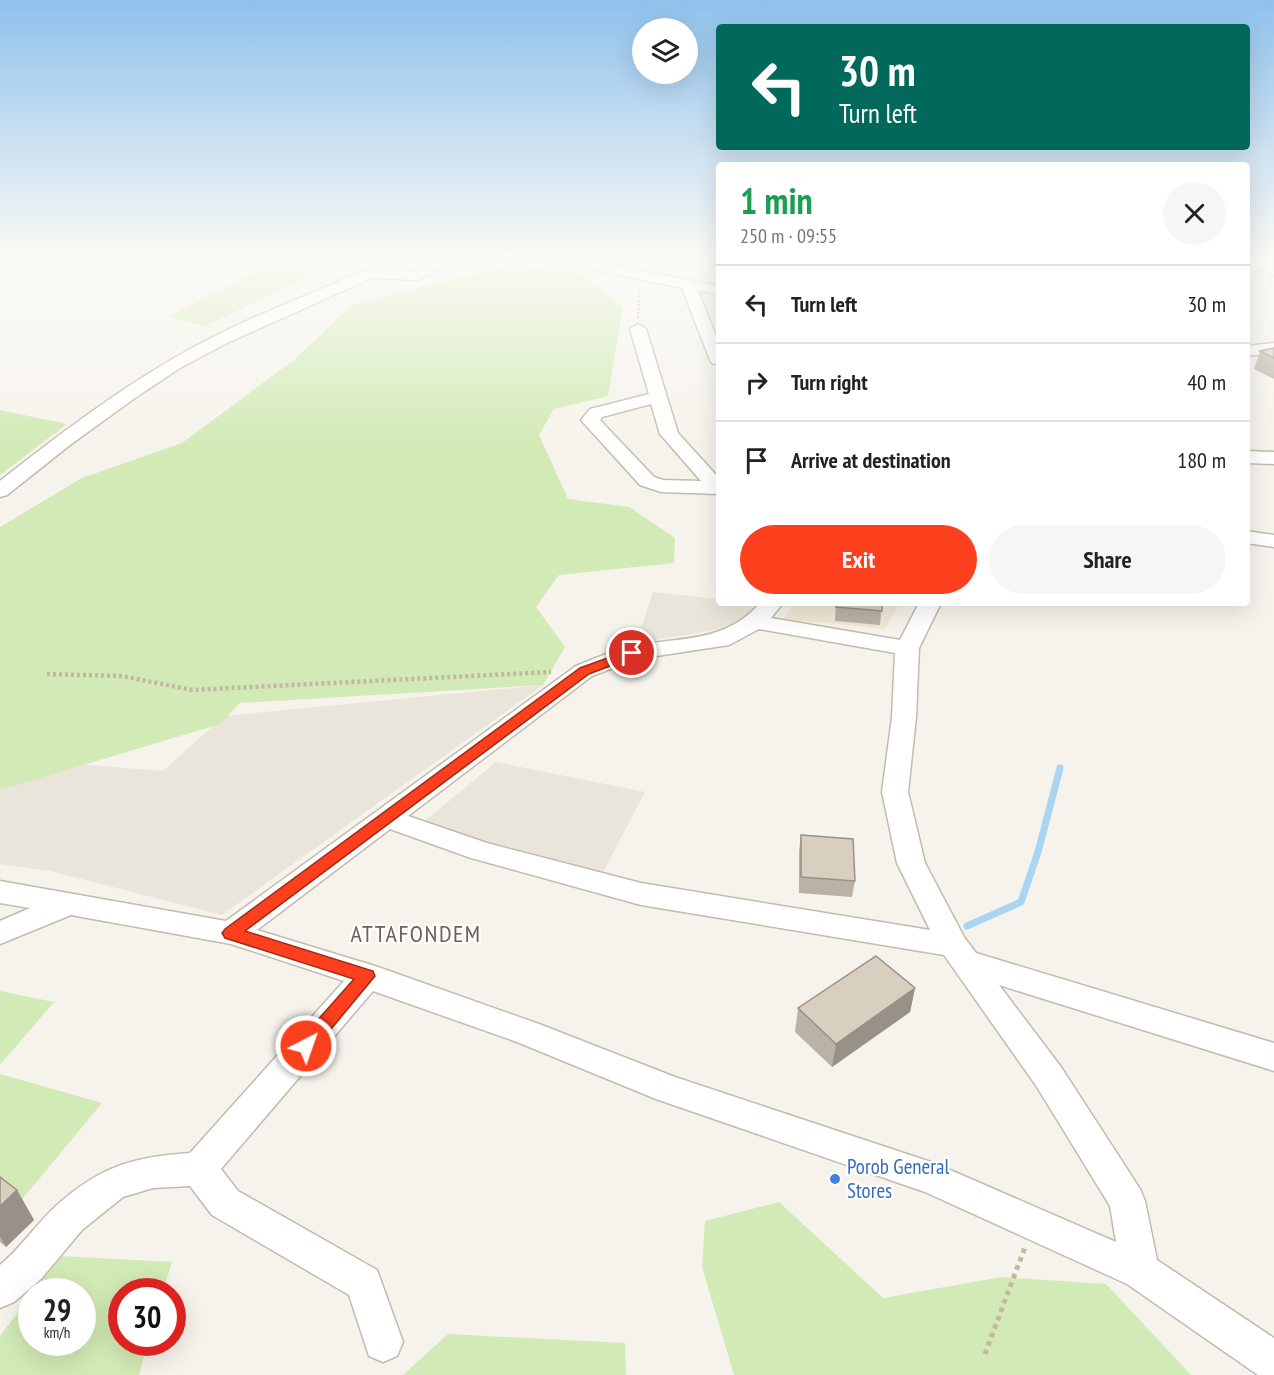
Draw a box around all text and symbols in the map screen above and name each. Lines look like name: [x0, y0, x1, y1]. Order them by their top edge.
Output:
map controls: [632, 18, 698, 84]
button: layers: [632, 18, 698, 84]
text: 30 m: [839, 43, 916, 98]
icon: left: [740, 48, 818, 126]
text: Turn left: [839, 96, 917, 130]
text: 1 min: [740, 177, 813, 224]
button: close: [1163, 182, 1226, 245]
text: 250 m · 09:55: [740, 223, 837, 249]
icon: left: [740, 288, 773, 321]
text: Turn left: [791, 290, 857, 318]
text: 30 m: [1187, 290, 1226, 318]
icon: right: [740, 366, 773, 399]
text: Turn right: [791, 368, 868, 396]
text: 40 m: [1187, 368, 1226, 396]
icon: arrive: [740, 444, 773, 477]
text: Arrive at destination: [791, 446, 951, 474]
text: 180 m: [1177, 446, 1226, 474]
button: Exit: [740, 525, 977, 594]
button: Share: [989, 525, 1226, 594]
pin: [606, 627, 657, 678]
icon: arrive: [615, 636, 648, 669]
district label: ATTAFONDEM: [350, 918, 482, 949]
position arrow: [274, 1014, 338, 1078]
place label: Porob General Stores: [847, 1153, 949, 1204]
marker: Porob General Stores: [828, 1172, 842, 1186]
speed limit sign: 30: [108, 1278, 186, 1356]
text: 29: [43, 1290, 71, 1329]
text: km/h: [44, 1323, 70, 1342]

